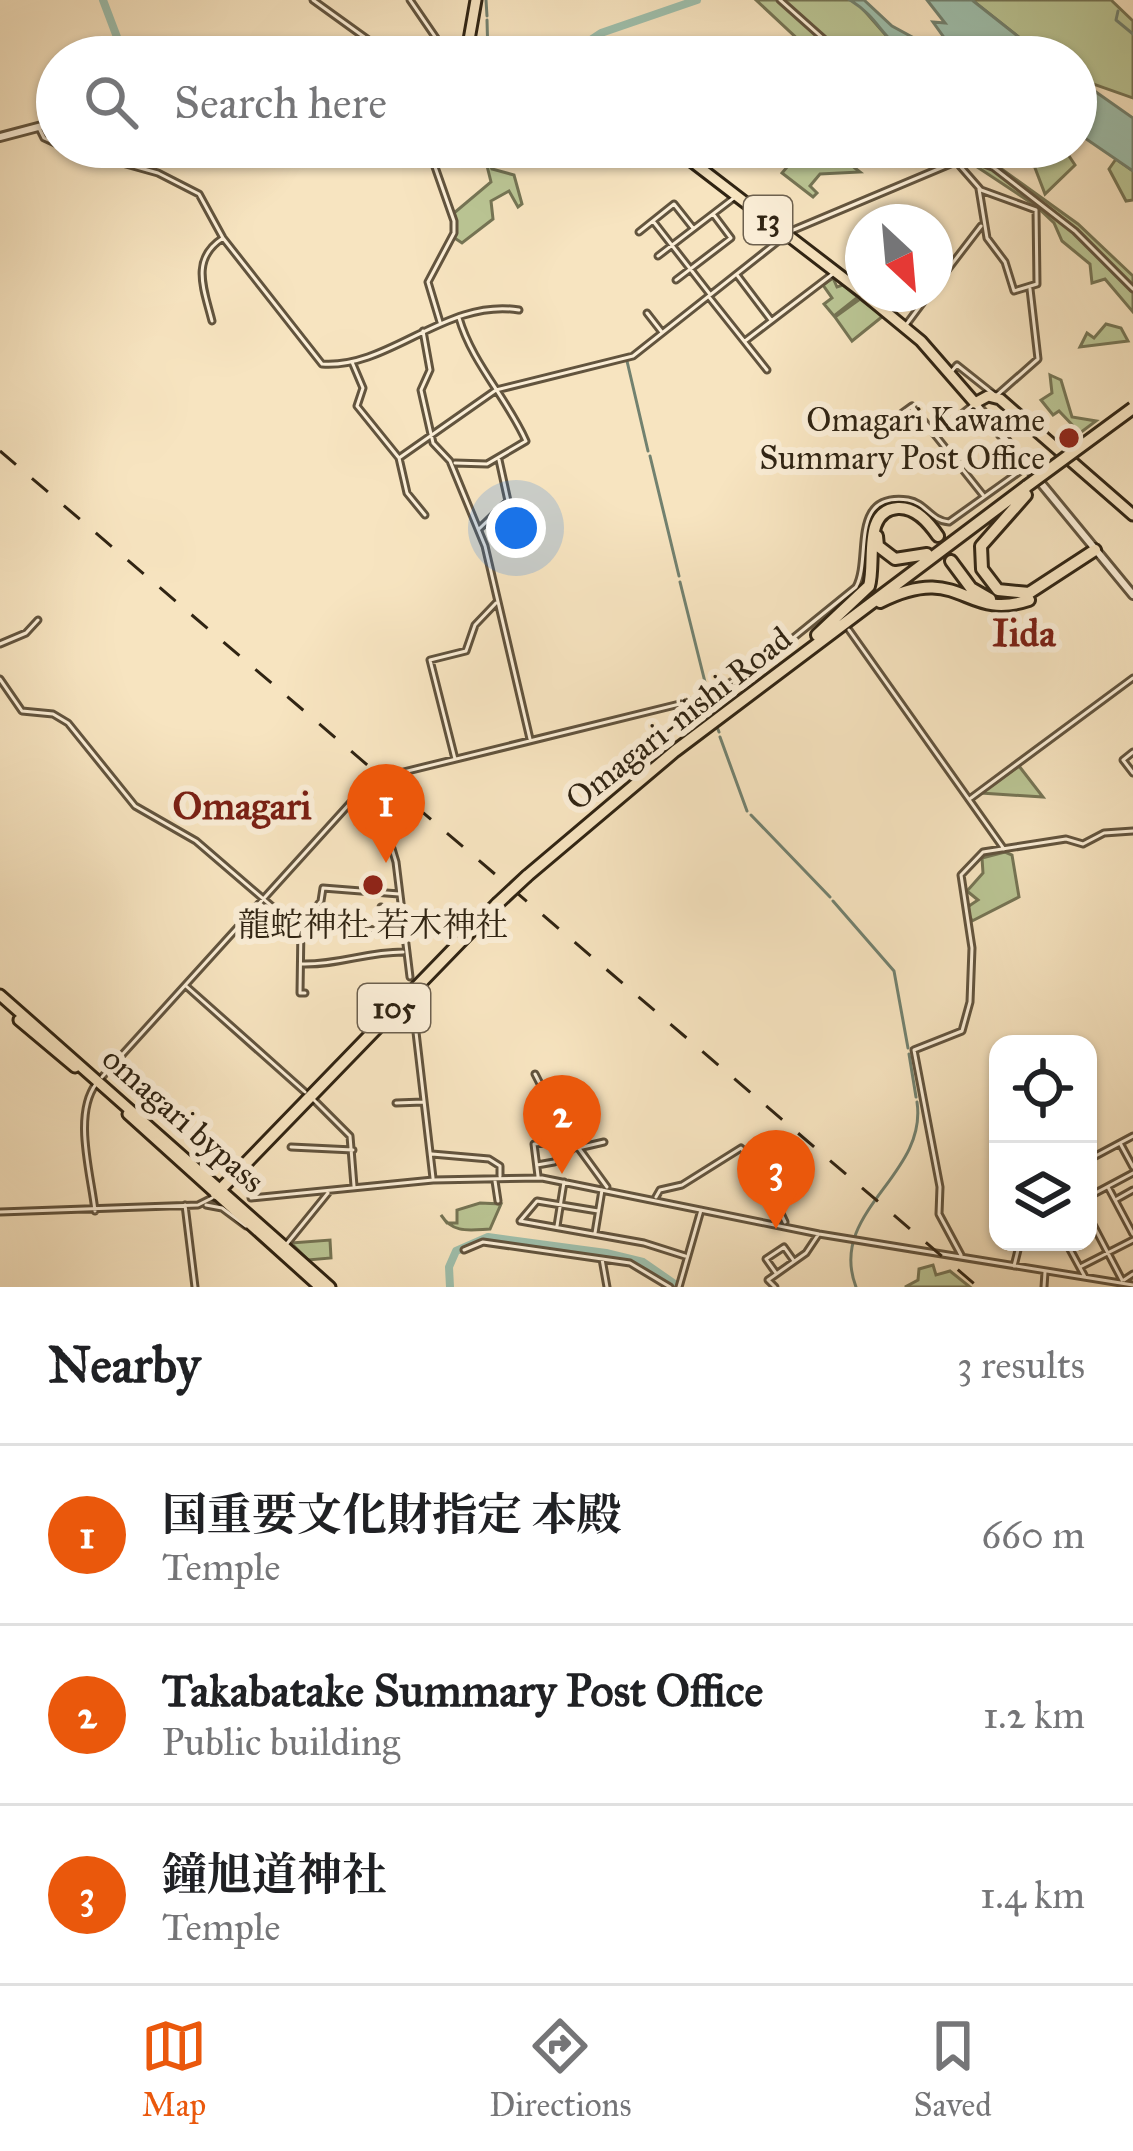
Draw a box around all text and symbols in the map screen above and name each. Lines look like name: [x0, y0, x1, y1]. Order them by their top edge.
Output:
search box: [36, 36, 1097, 168]
icon: search: [78, 69, 144, 135]
text: Search here: [174, 75, 387, 130]
road number: 13: [744, 196, 792, 244]
north arrow: [845, 204, 953, 312]
place label: Omagari Kawame Summary Post Office: [759, 400, 1045, 478]
marker: Omagari Kawame Summary Post Office: [1056, 425, 1082, 451]
your location: [486, 498, 546, 558]
district label: Iida: [992, 609, 1057, 657]
street label: Omagari-nishi Road: [558, 618, 800, 819]
pin: 1: [347, 764, 425, 863]
district label: Omagari: [173, 782, 312, 830]
marker: 龍蛇神社 若木神社: [360, 872, 386, 898]
place label: 龍蛇神社 若木神社: [237, 905, 509, 945]
road number: 105: [358, 984, 430, 1032]
map controls: [989, 1035, 1097, 1251]
button: locate: [989, 1035, 1097, 1143]
street label: omagari bypass: [94, 1038, 273, 1201]
pin: 2: [523, 1075, 601, 1174]
pin: 3: [737, 1130, 815, 1229]
button: layers: [989, 1143, 1097, 1251]
text: Nearby: [48, 1334, 200, 1396]
text: 3 results: [957, 1341, 1085, 1389]
text: 国重要文化財指定 本殿: [162, 1487, 622, 1542]
text: 1: [79, 1511, 95, 1559]
text: 660 m: [981, 1511, 1085, 1559]
text: Temple: [162, 1543, 281, 1591]
text: Takabatake Summary Post Office: [162, 1663, 763, 1718]
text: 2: [77, 1691, 97, 1739]
text: 1.2 km: [983, 1691, 1085, 1739]
text: Public building: [162, 1718, 400, 1766]
text: 鐘旭道神社: [162, 1847, 387, 1902]
text: 3: [79, 1871, 95, 1919]
text: 1.4 km: [980, 1871, 1085, 1919]
text: Temple: [162, 1903, 281, 1951]
tab: Map: [141, 2013, 207, 2125]
tab: Directions: [489, 2013, 631, 2125]
tab: Saved: [914, 2013, 992, 2125]

